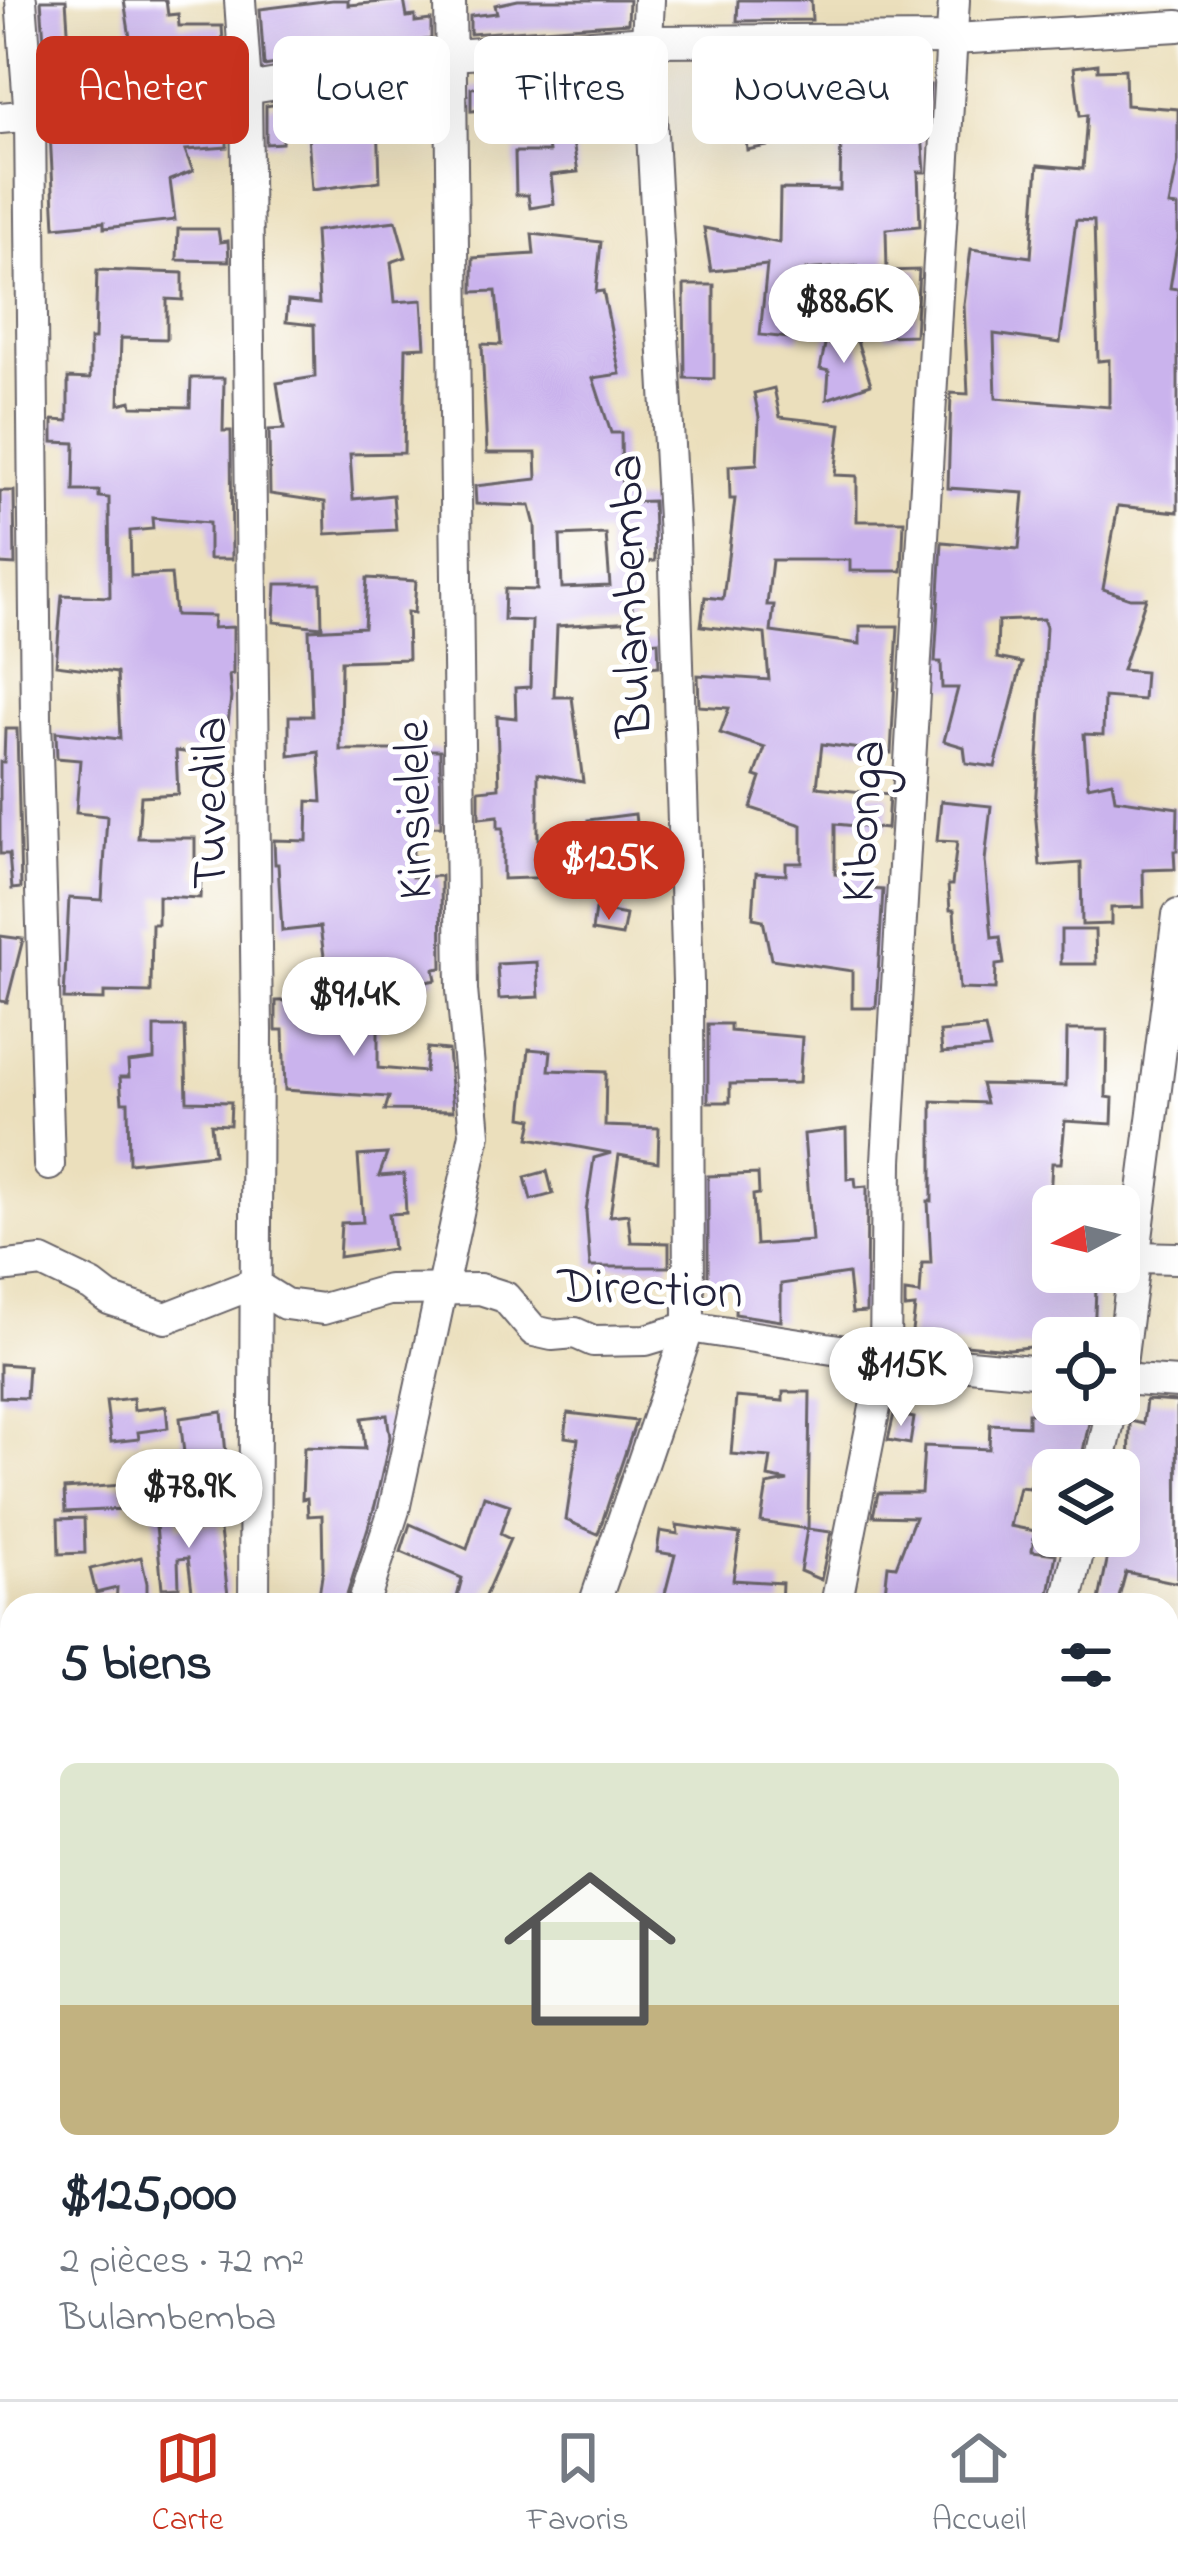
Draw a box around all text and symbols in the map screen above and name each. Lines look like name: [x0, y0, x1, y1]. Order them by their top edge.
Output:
chip: Acheter: [36, 36, 249, 144]
chip: Louer: [273, 36, 450, 144]
chip: Filtres: [474, 36, 668, 144]
chip: Nouveau: [692, 36, 933, 144]
pin: $88.6K: [746, 264, 942, 366]
text: $88.6K: [796, 274, 892, 331]
street label: Bulambemba: [590, 453, 675, 740]
street label: Tuvedila: [175, 716, 250, 890]
street label: Kinsielele: [377, 719, 456, 900]
street label: Kibonga: [822, 737, 909, 905]
pin: $125K: [525, 821, 693, 923]
text: $125K: [561, 831, 657, 888]
pin: $91.4K: [256, 957, 452, 1059]
text: $91.4K: [309, 967, 399, 1024]
north arrow: [1032, 1185, 1140, 1293]
map controls: [1032, 1185, 1140, 1557]
street label: Direction: [554, 1251, 744, 1332]
button: locate: [1032, 1317, 1140, 1425]
pin: $115K: [817, 1327, 985, 1429]
text: $115K: [856, 1337, 946, 1394]
pin: $78.9K: [91, 1449, 287, 1551]
button: layers: [1032, 1449, 1140, 1557]
text: $78.9K: [143, 1459, 235, 1516]
text: 5 biens: [60, 1628, 212, 1703]
icon: filters: [1053, 1632, 1119, 1698]
icon: home: [482, 1841, 698, 2057]
text: $125,000: [60, 2159, 236, 2234]
text: 2 pièces · 72 m²: [60, 2234, 304, 2291]
text: Bulambemba: [60, 2291, 276, 2348]
tab: Carte: [152, 2425, 224, 2545]
tab: Favoris: [527, 2425, 629, 2545]
tab: Accueil: [932, 2425, 1026, 2545]

